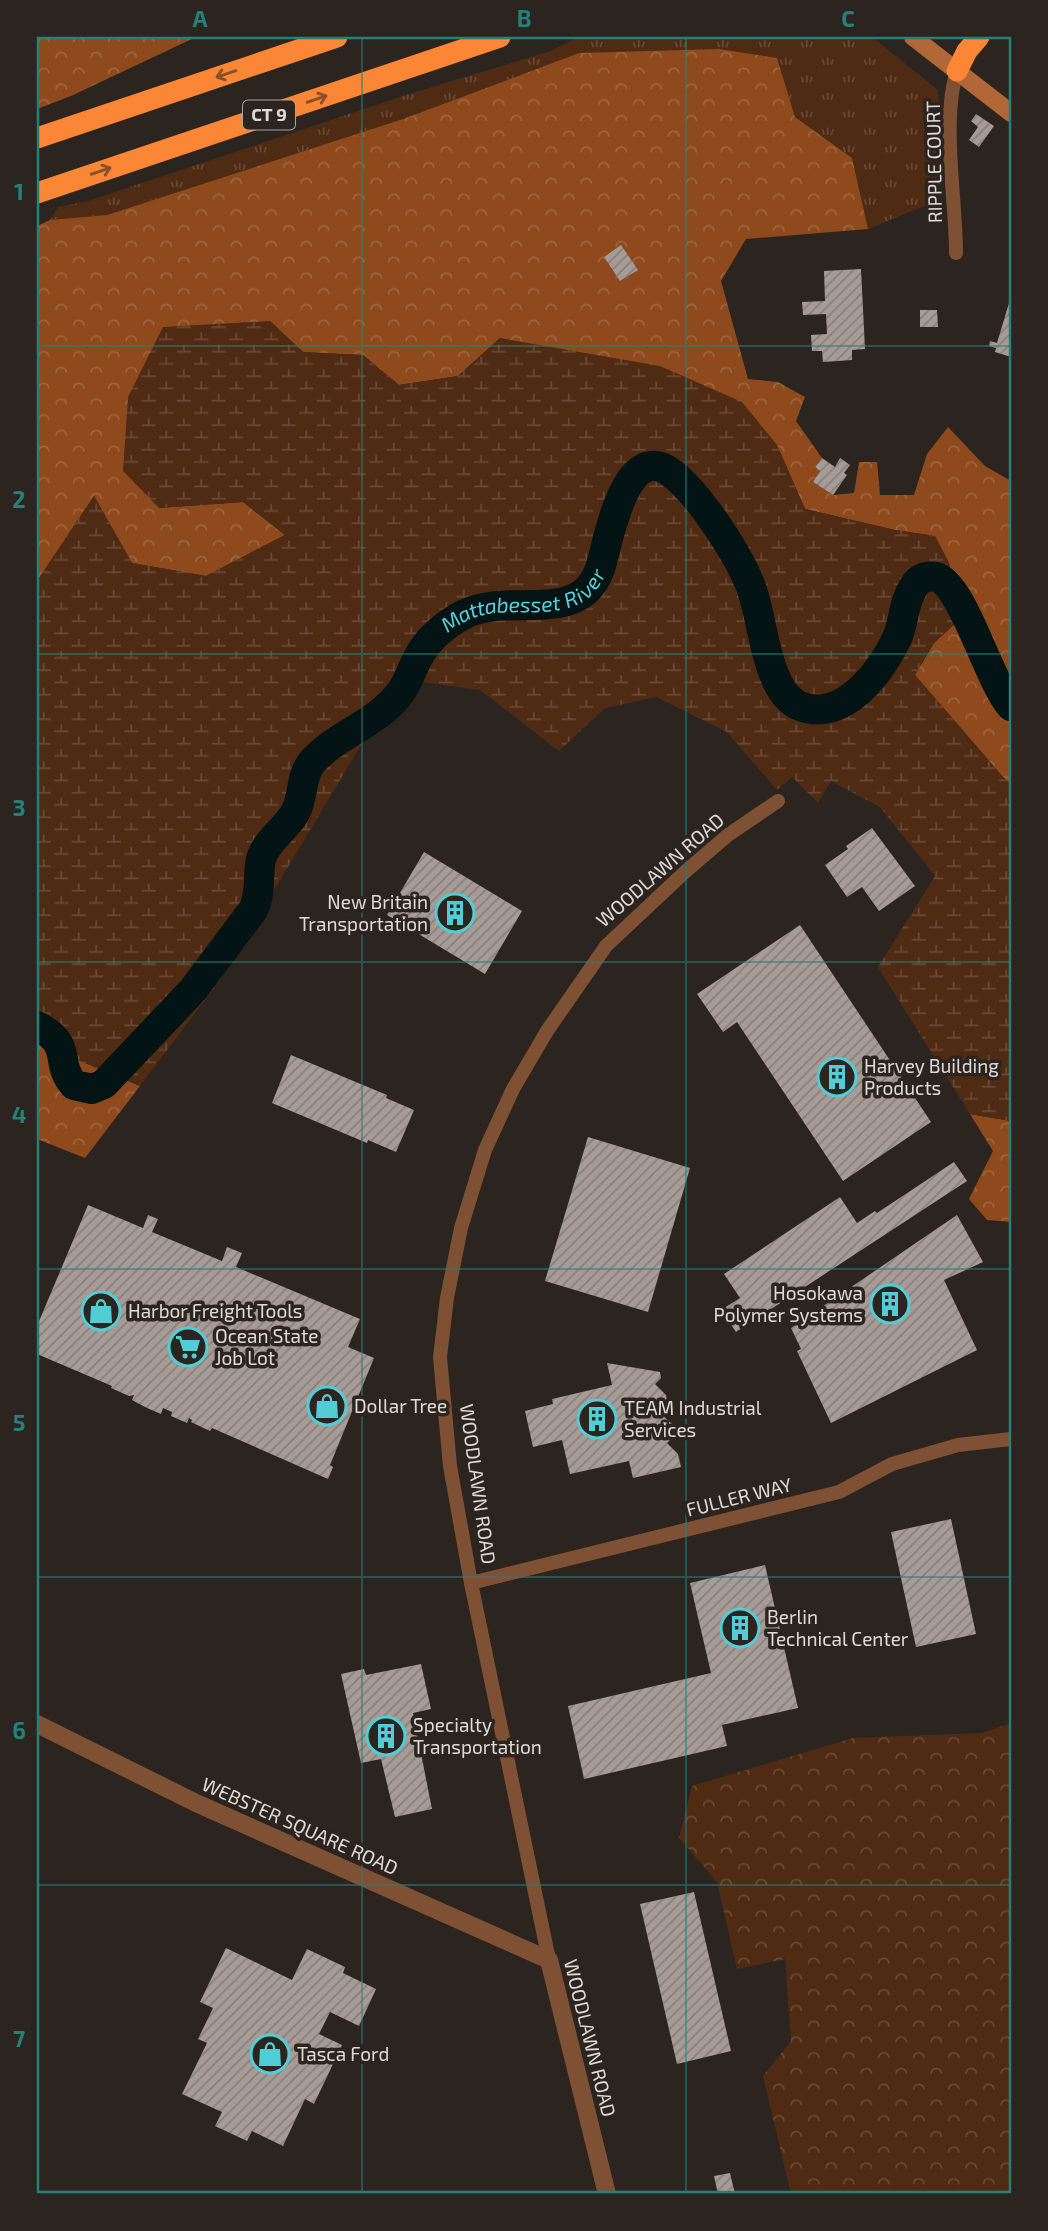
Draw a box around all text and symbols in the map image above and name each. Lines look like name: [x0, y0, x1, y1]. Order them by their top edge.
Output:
text: A: [192, 4, 208, 32]
text: B: [517, 4, 531, 32]
text: C: [841, 4, 855, 32]
one-way arrow: [216, 69, 238, 81]
one-way arrow: [305, 91, 327, 104]
road number: CT 9: [243, 100, 295, 130]
street label: RIPPLE COURT: [921, 101, 946, 223]
one-way arrow: [90, 164, 112, 176]
text: 1: [14, 177, 24, 205]
text: 2: [12, 485, 26, 513]
water label: Mattabesset River: [435, 564, 610, 637]
text: 3: [12, 793, 26, 821]
street label: WOODLAWN ROAD: [591, 808, 728, 931]
place label: New Britain Transportation: [299, 890, 428, 935]
building icon: New Britain Transportation: [434, 892, 476, 934]
place label: Harvey Building Products: [864, 1054, 999, 1099]
building icon: Harvey Building Products: [816, 1056, 858, 1098]
text: 4: [12, 1100, 26, 1128]
place label: Hosokawa Polymer Systems: [714, 1281, 863, 1326]
building icon: Hosokawa Polymer Systems: [869, 1283, 911, 1325]
shop icon: Harbor Freight Tools: [80, 1290, 122, 1332]
place label: Harbor Freight Tools: [128, 1299, 303, 1322]
place label: Ocean State Job Lot: [215, 1324, 318, 1369]
supermarket icon: Ocean State Job Lot: [167, 1326, 209, 1368]
shop icon: Dollar Tree: [306, 1385, 348, 1427]
place label: Dollar Tree: [354, 1394, 447, 1417]
place label: TEAM Industrial Services: [624, 1396, 762, 1441]
building icon: TEAM Industrial Services: [576, 1398, 618, 1440]
street label: WOODLAWN ROAD: [456, 1402, 501, 1566]
text: 5: [13, 1408, 25, 1436]
street label: FULLER WAY: [684, 1472, 794, 1521]
place label: Berlin Technical Center: [767, 1605, 909, 1650]
building icon: Berlin Technical Center: [719, 1607, 761, 1649]
place label: Specialty Transportation: [413, 1713, 542, 1758]
building icon: Specialty Transportation: [365, 1715, 407, 1757]
text: 6: [12, 1716, 26, 1744]
street label: WEBSTER SQUARE ROAD: [199, 1772, 402, 1879]
street label: WOODLAWN ROAD: [560, 1957, 621, 2119]
text: 7: [13, 2024, 25, 2052]
shop icon: Tasca Ford: [249, 2033, 291, 2075]
place label: Tasca Ford: [297, 2042, 389, 2065]

